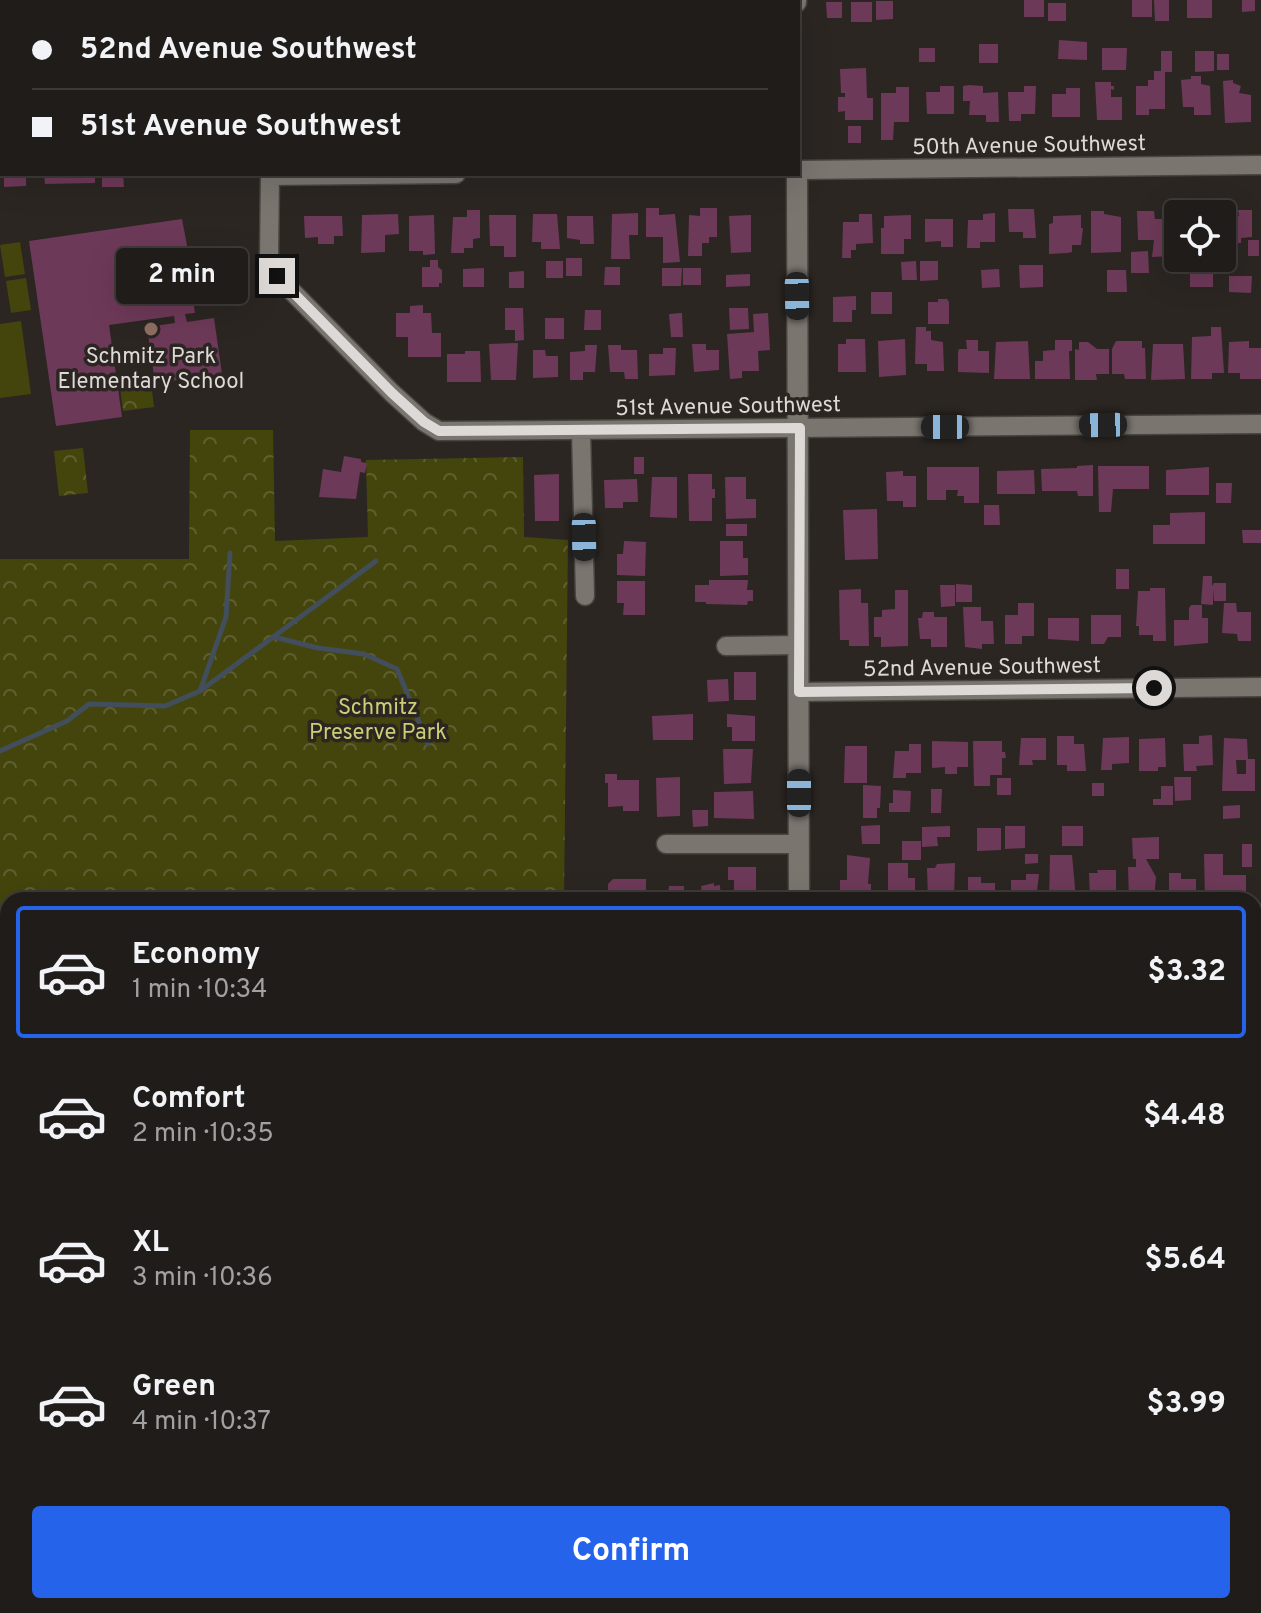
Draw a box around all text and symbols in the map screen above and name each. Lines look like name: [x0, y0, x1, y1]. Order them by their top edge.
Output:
text: 52nd Avenue Southwest: [80, 32, 417, 69]
text: 51st Avenue Southwest: [80, 109, 401, 146]
street label: 50th Avenue Southwest: [912, 131, 1146, 162]
map controls: [1164, 200, 1236, 272]
button: locate: [1164, 200, 1236, 272]
callout: 2 min: [117, 248, 249, 304]
route end: [259, 258, 295, 294]
text: 2 min: [148, 259, 216, 292]
car: [785, 272, 809, 320]
marker: Schmitz Park Elementary School: [142, 320, 160, 338]
place label: Schmitz Park Elementary School: [58, 344, 244, 396]
street label: 51st Avenue Southwest: [615, 392, 841, 423]
car: [1079, 413, 1127, 437]
car: [921, 415, 969, 439]
car: [572, 513, 596, 561]
street label: 52nd Avenue Southwest: [863, 653, 1101, 684]
route start: [1136, 670, 1172, 706]
park label: Schmitz Preserve Park: [309, 695, 447, 747]
car: [787, 769, 811, 817]
icon: car: [36, 936, 108, 1008]
text: Economy: [132, 937, 260, 974]
text: $3.32: [1148, 954, 1226, 991]
text: 1 min · 10:34: [132, 974, 267, 1007]
icon: car: [36, 1080, 108, 1152]
text: Comfort: [132, 1081, 245, 1118]
text: $4.48: [1143, 1098, 1226, 1135]
text: 2 min · 10:35: [132, 1118, 274, 1151]
icon: car: [36, 1224, 108, 1296]
text: XL: [132, 1225, 169, 1262]
text: $5.64: [1145, 1242, 1226, 1279]
text: 3 min · 10:36: [132, 1262, 273, 1295]
icon: car: [36, 1368, 108, 1440]
text: Green: [132, 1369, 216, 1406]
text: $3.99: [1146, 1386, 1226, 1423]
text: 4 min · 10:37: [132, 1406, 271, 1439]
button: Confirm: [32, 1506, 1230, 1598]

